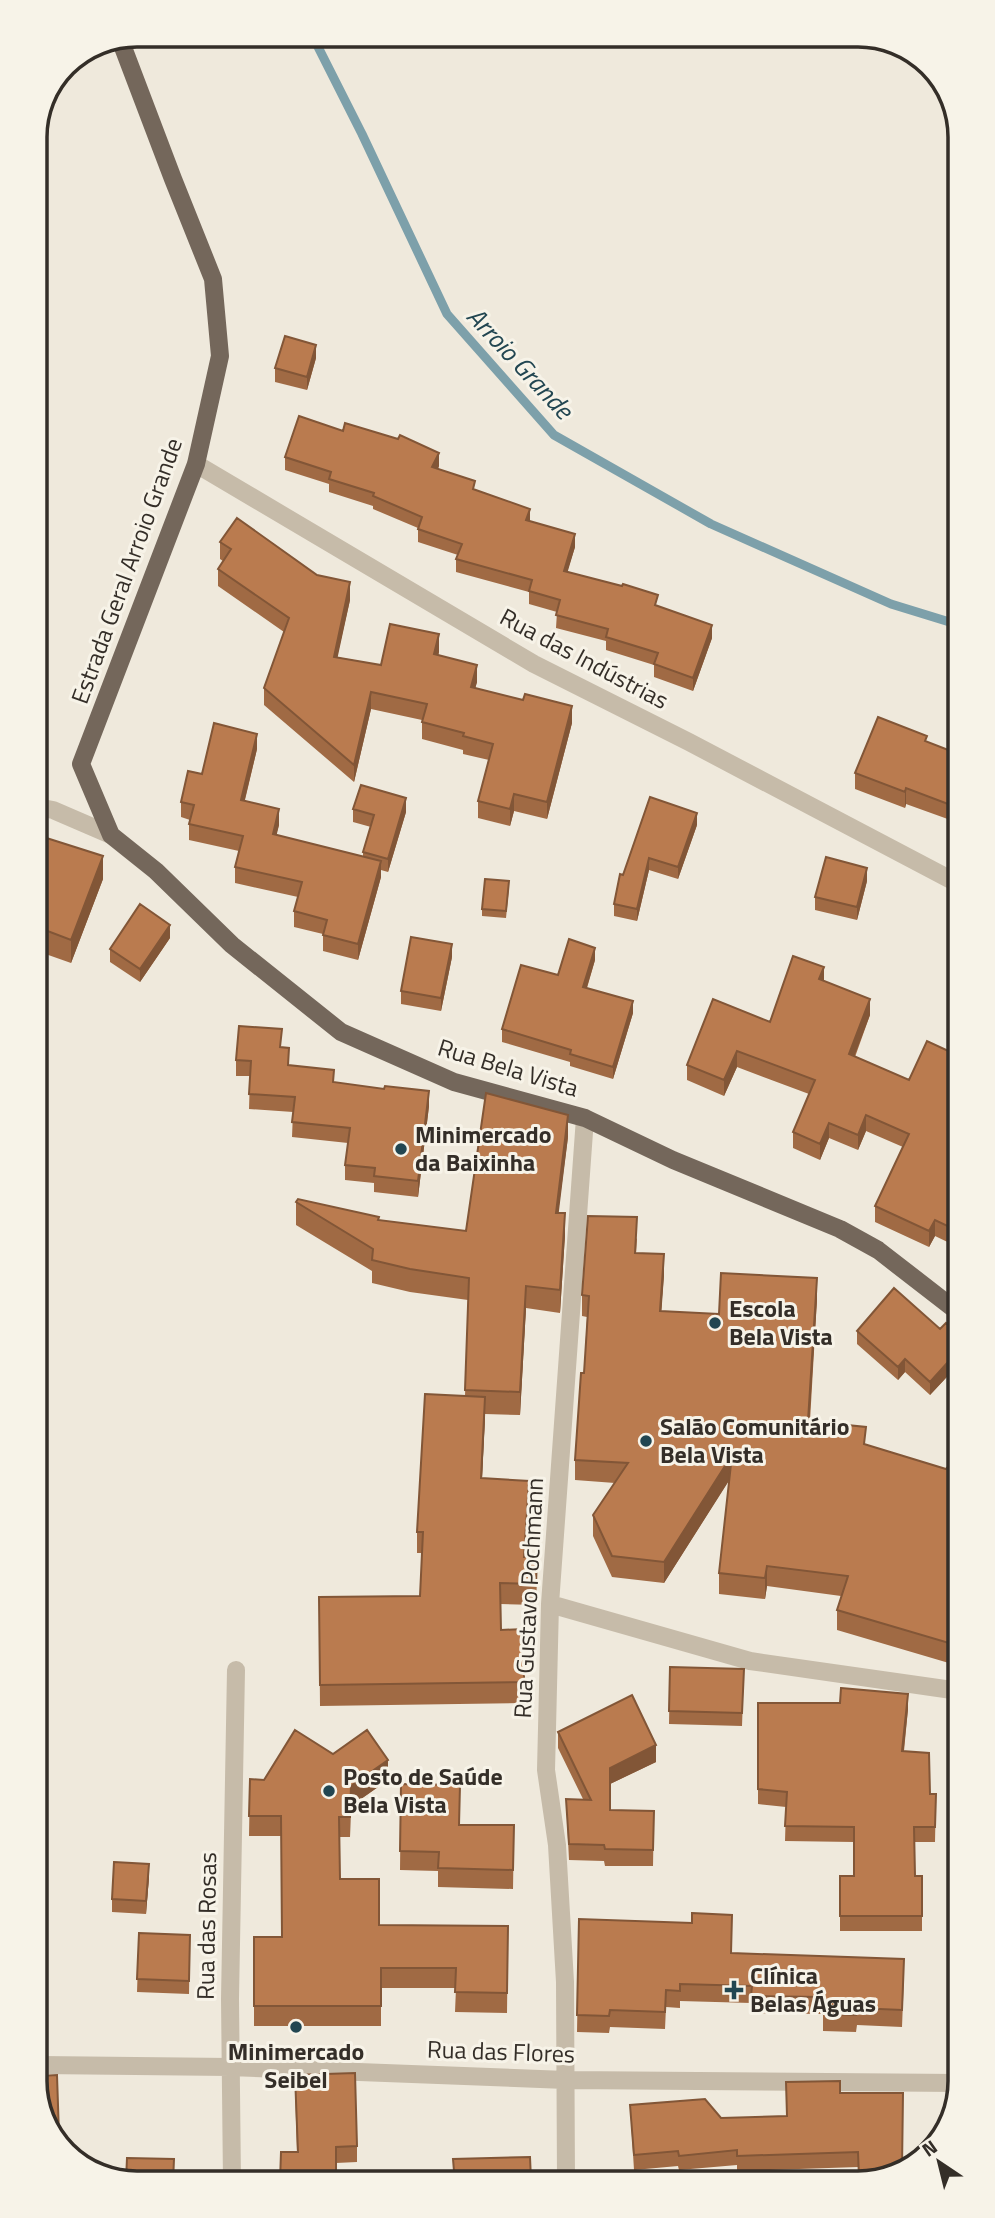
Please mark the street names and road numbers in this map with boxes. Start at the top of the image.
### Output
street label: Estrada Geral Arroio Grande [61,433,191,709]
street label: Rua das Indústrias [494,598,675,718]
street label: Rua Bela Vista [434,1029,583,1106]
street label: Rua Gustavo Pochmann [504,1477,552,1719]
street label: Rua das Rosas [187,1852,225,2000]
street label: Rua das Flores [426,2030,576,2072]

